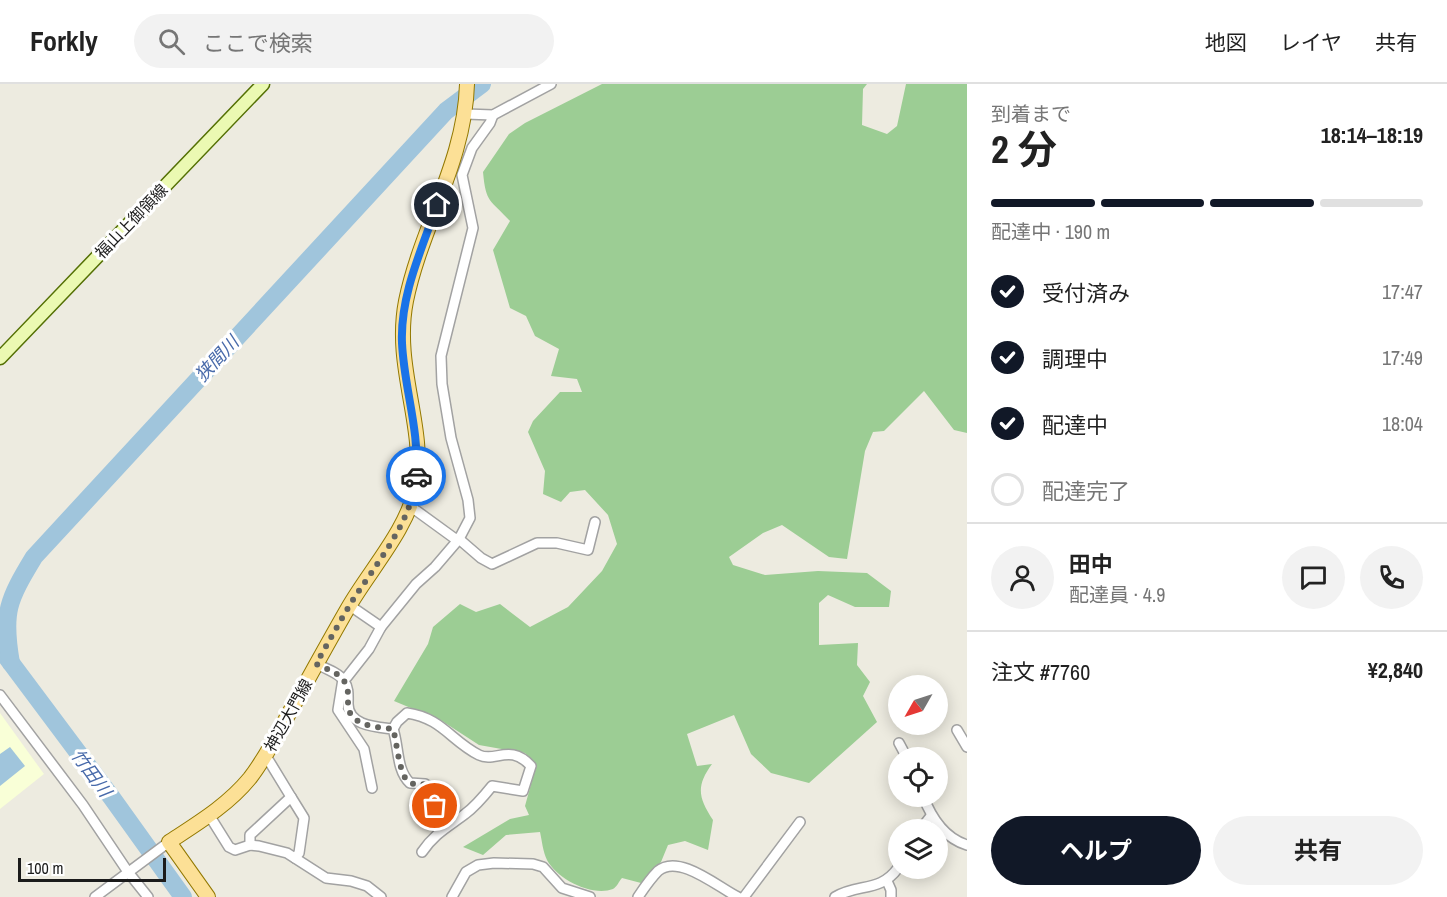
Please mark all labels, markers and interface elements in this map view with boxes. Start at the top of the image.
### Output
search box [134,14,554,68]
text: Forkly [30,22,98,60]
icon: search [155,25,188,58]
text: ここで検索 [203,28,313,58]
text: 地図 [1205,28,1247,57]
text: レイヤ [1280,28,1342,57]
text: 共有 [1375,28,1417,57]
text: 到着まで [991,100,1071,127]
text: 18:14–18:19 [1321,120,1423,150]
text: 2 分 [991,123,1057,175]
street label: 福山上御領線 [90,179,172,263]
pin [411,179,462,230]
icon: home [420,188,453,221]
text: 配達中 · 190 m [991,218,1110,245]
icon: check [991,275,1024,308]
text: 受付済み [1042,278,1130,308]
text: 17:47 [1382,278,1423,305]
water label: 狭間川 [189,329,246,387]
icon: check [991,341,1024,374]
text: 調理中 [1042,344,1108,374]
text: 17:49 [1382,344,1423,371]
icon: check [991,407,1024,440]
text: 配達中 [1042,410,1108,440]
text: 18:04 [1382,410,1423,437]
courier [386,446,446,506]
icon: car [400,460,433,493]
text: 配達完了 [1042,476,1130,506]
button: person [991,546,1054,609]
button: chat [1282,546,1345,609]
button: phone [1360,546,1423,609]
text: 田中 [1069,549,1113,579]
text: 配達員 · 4.9 [1069,581,1165,608]
text: ¥2,840 [1368,655,1423,685]
text: 注文 #7760 [991,657,1090,687]
street label: 神辺大門線 [259,675,317,755]
north arrow [888,675,948,735]
map controls [888,675,948,879]
water label: 竹田川 [65,744,119,804]
button: locate [888,747,948,807]
pin [409,780,460,831]
icon: bag [418,789,451,822]
button: ヘルプ [991,816,1201,885]
button: 共有 [1213,816,1423,885]
button: layers [888,819,948,879]
scale bar [18,855,166,882]
text: 100 m [27,857,63,879]

